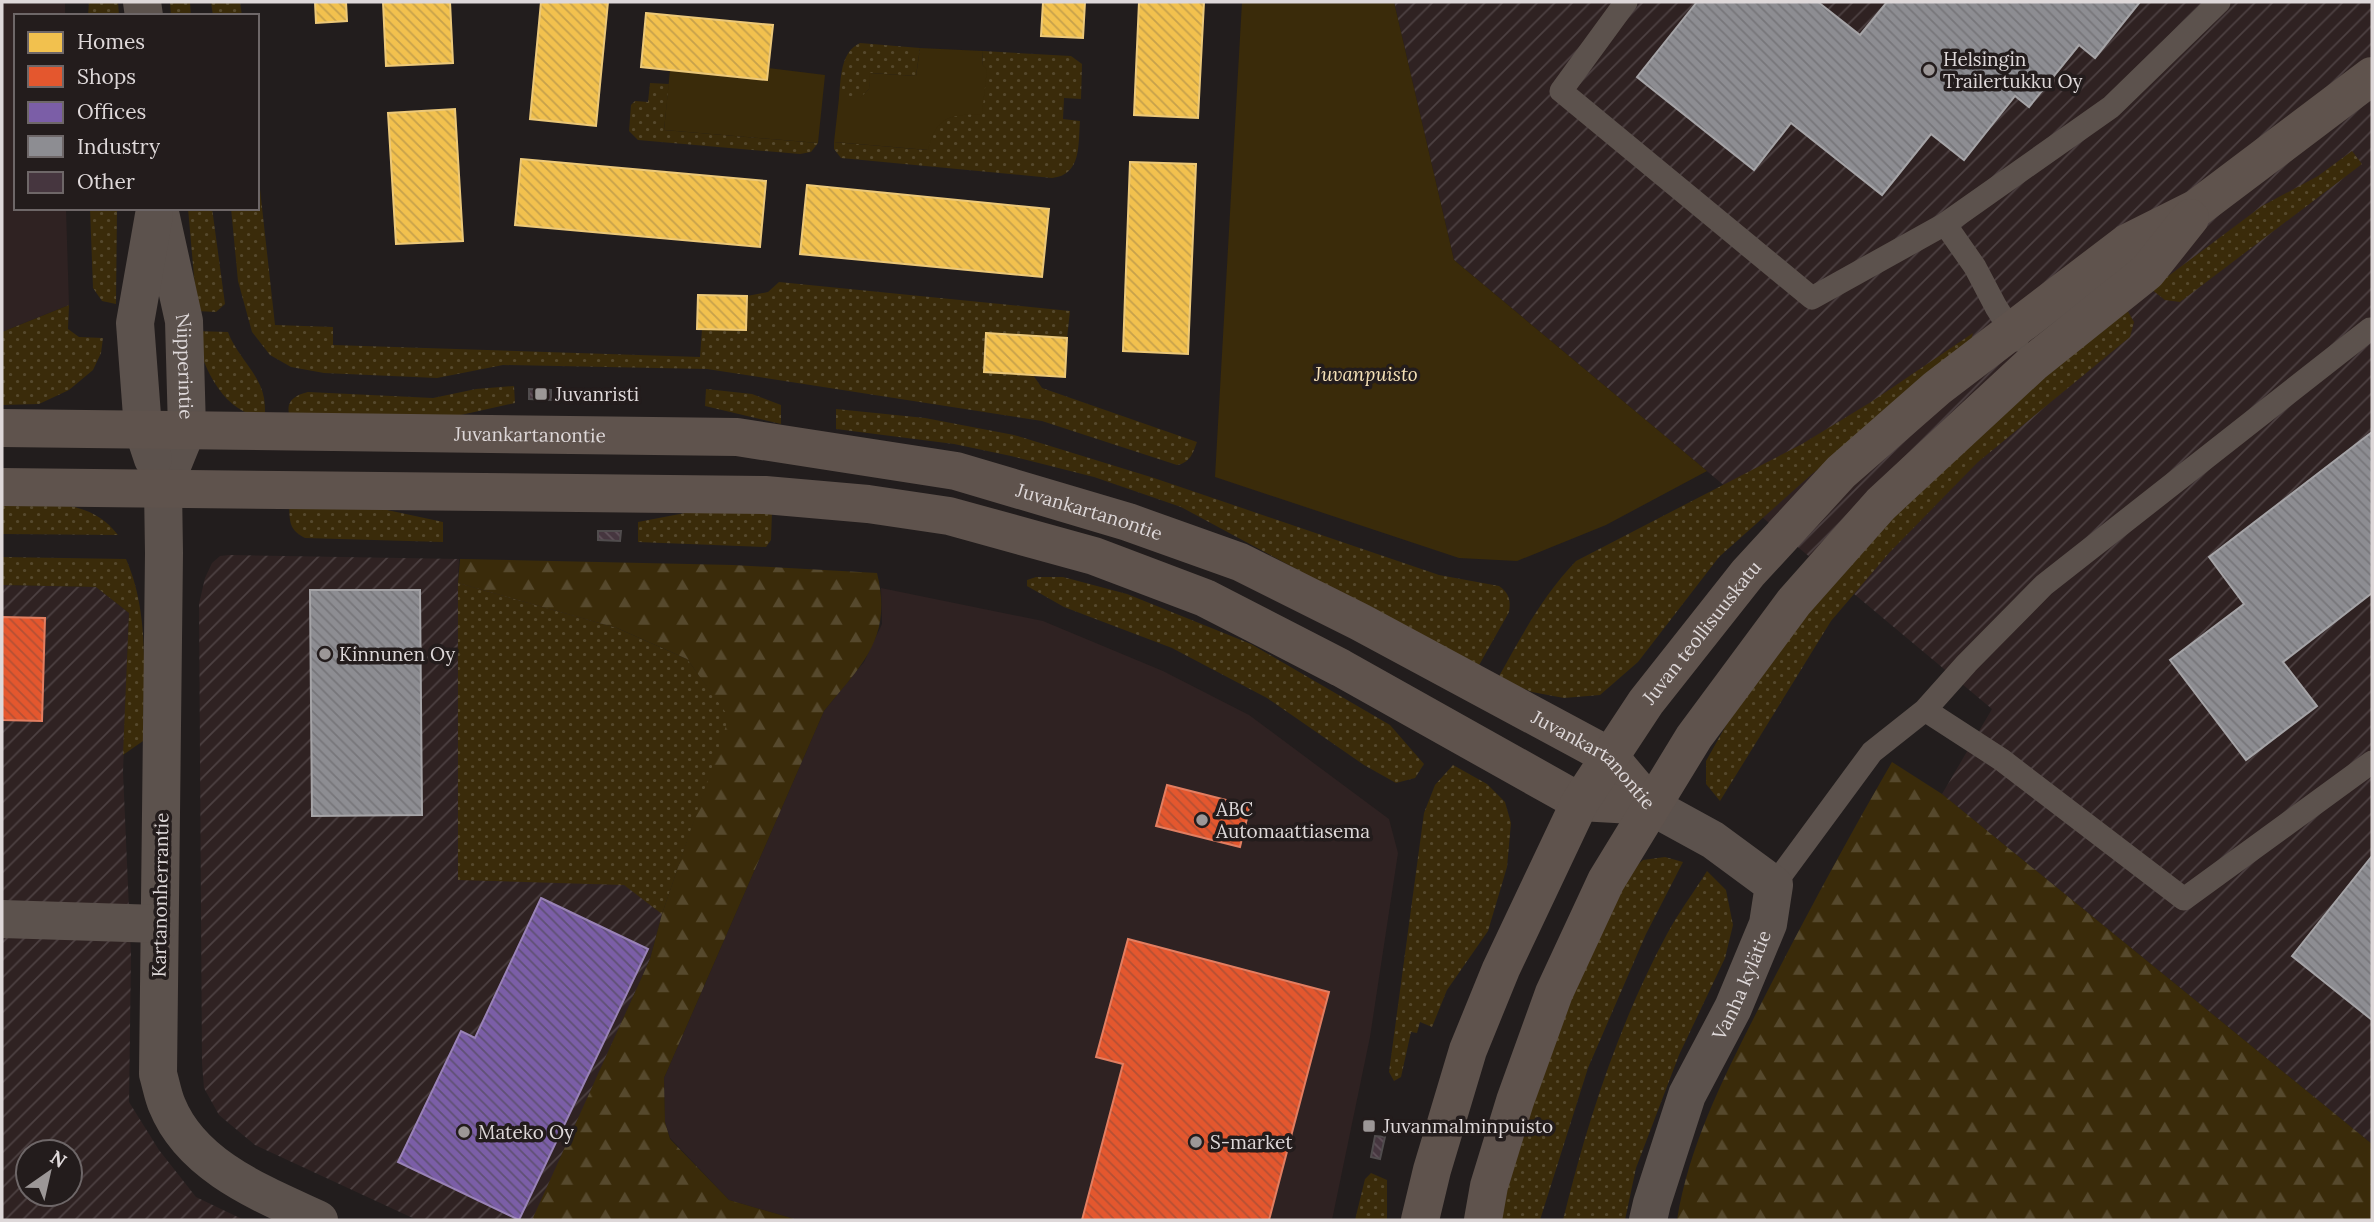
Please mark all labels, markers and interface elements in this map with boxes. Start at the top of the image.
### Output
legend [14,14,259,210]
text: Homes [77,28,145,55]
place label: Helsingin Trailertukku Oy [1943,47,2083,93]
marker: Helsingin Trailertukku Oy [1921,62,1937,78]
text: Shops [77,63,136,90]
text: Offices [77,98,146,125]
text: Industry [77,133,160,160]
text: Other [77,168,135,195]
street label: Niipperintie [171,311,199,420]
park label: Juvanpuisto [1313,362,1418,386]
place label: Juvanristi [554,382,639,406]
marker: Juvanristi [533,386,549,402]
street label: Juvankartanontie [453,422,606,447]
street label: Juvankartanontie [1012,477,1166,545]
street label: Juvan teollisuuskatu [1636,555,1766,710]
place label: Kinnunen Oy [339,642,455,666]
marker: Kinnunen Oy [317,646,333,662]
street label: Juvankartanontie [1527,704,1661,814]
place label: ABC Automaattiasema [1215,797,1370,843]
street label: Kartanonherrantie [147,812,173,978]
marker: ABC Automaattiasema [1194,812,1210,828]
street label: Vanha kylätie [1706,926,1776,1045]
place label: Juvanmalminpuisto [1382,1114,1553,1138]
marker: Juvanmalminpuisto [1361,1118,1377,1134]
place label: Mateko Oy [478,1120,574,1144]
marker: Mateko Oy [456,1124,472,1140]
place label: S-market [1210,1130,1293,1154]
marker: S-market [1188,1134,1204,1150]
north arrow [14,1138,84,1208]
text: N [46,1145,72,1173]

